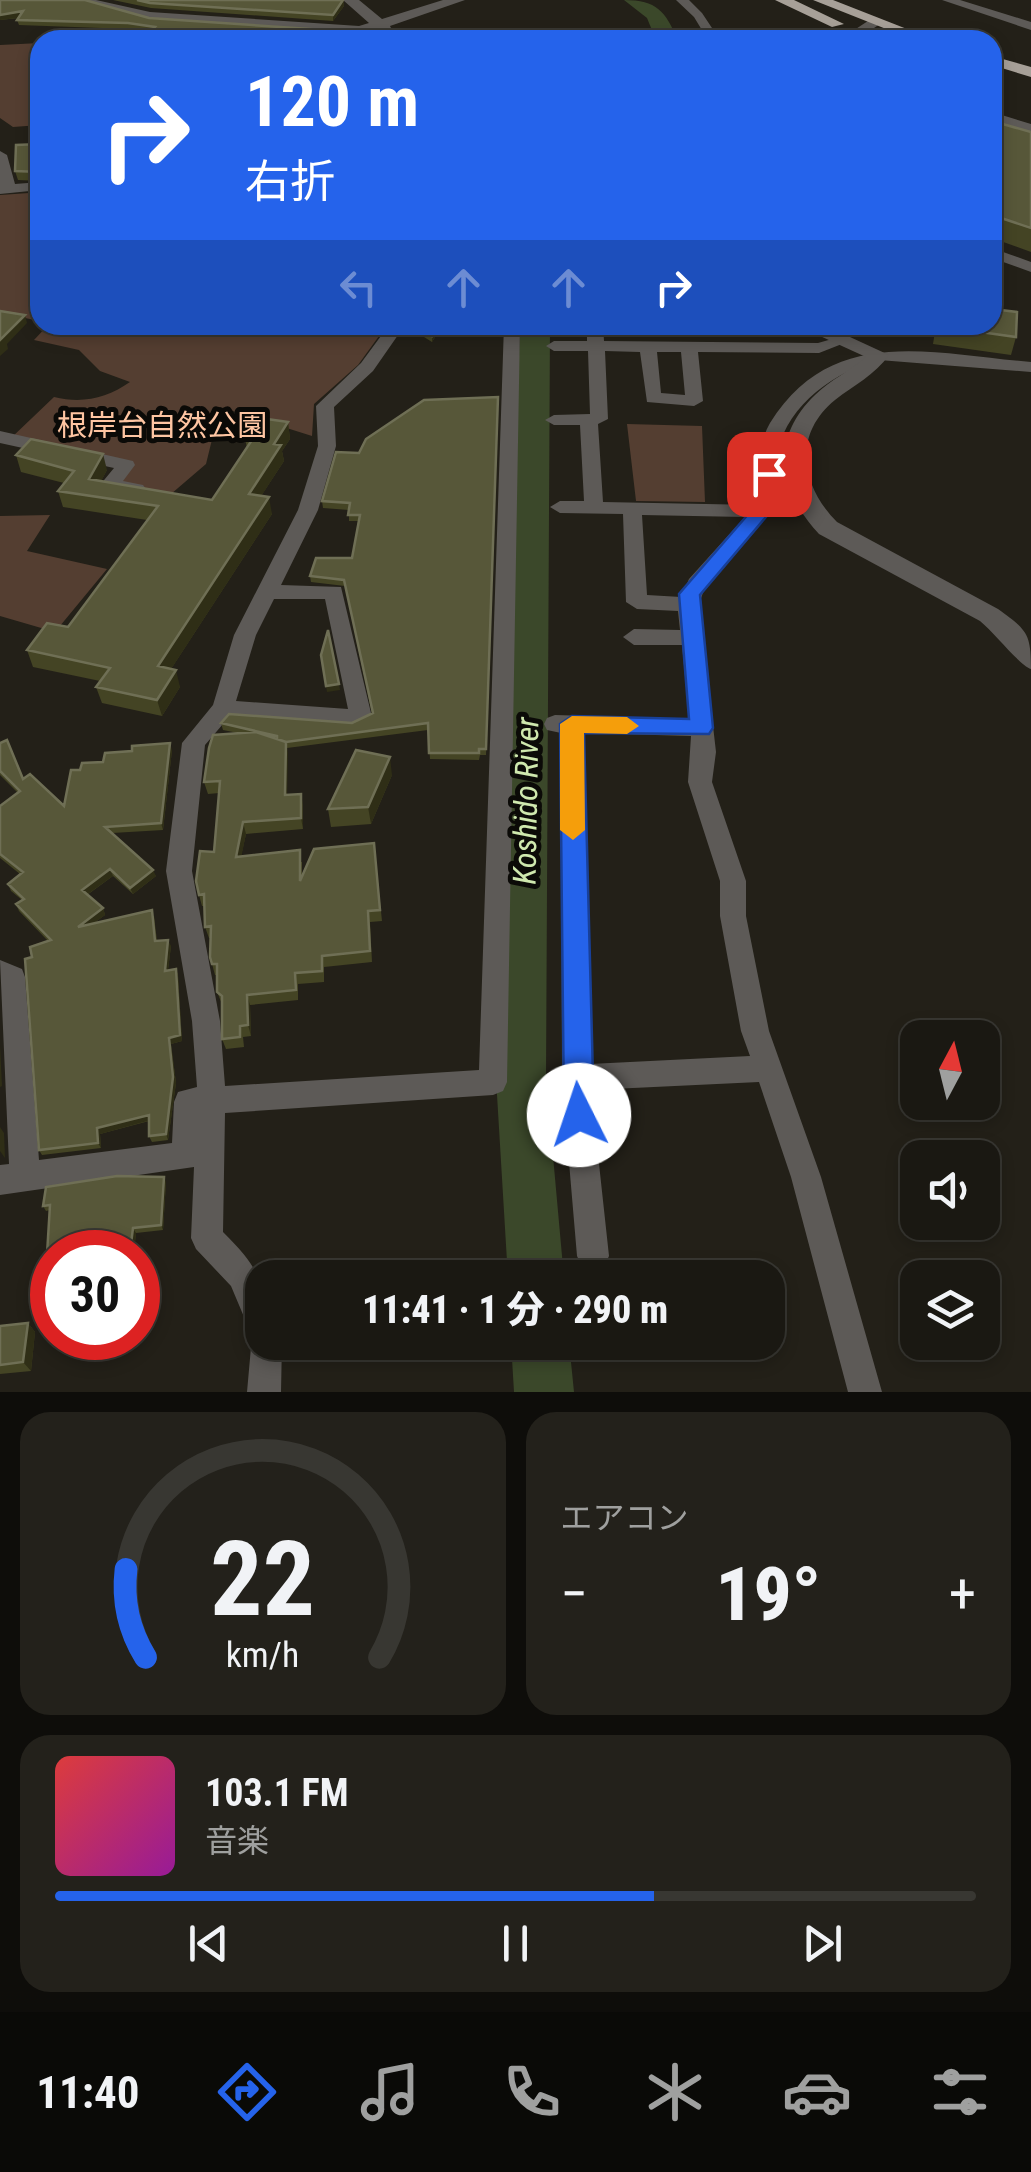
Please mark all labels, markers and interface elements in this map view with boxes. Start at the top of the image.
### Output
text: 120 m [245,61,419,143]
icon: right [80,70,210,200]
text: 右折 [245,155,335,208]
icon: left [331,260,386,315]
icon: ahead [436,260,491,315]
icon: ahead [541,260,596,315]
icon: right [646,260,701,315]
park label: 根岸台自然公園 [57,408,267,443]
pin [727,432,812,517]
icon: arrive [742,447,797,502]
water label: Koshido River [506,715,546,885]
north arrow [900,1020,1000,1120]
map controls [900,1020,1000,1360]
position arrow [527,1063,631,1167]
button: sound [900,1140,1000,1240]
speed limit sign: 30 [30,1230,160,1360]
button: layers [900,1260,1000,1360]
text: 11:41 · 1 分 · 290 m [362,1288,668,1332]
text: エアコン [561,1499,689,1537]
text: 22 [210,1519,315,1640]
text: 19° [715,1550,821,1638]
text: − [561,1562,588,1626]
text: + [949,1562,976,1626]
text: km/h [226,1634,300,1676]
text: 103.1 FM [205,1771,349,1815]
text: 音楽 [205,1822,269,1860]
icon: previous [181,1916,236,1971]
icon: pause [488,1916,543,1971]
icon: next [795,1916,850,1971]
icon: directions [212,2057,282,2127]
icon: music [355,2057,425,2127]
icon: phone [497,2057,567,2127]
icon: climate [640,2057,710,2127]
icon: car [782,2057,852,2127]
icon: filters [925,2057,995,2127]
text: 11:40 [36,2066,140,2119]

